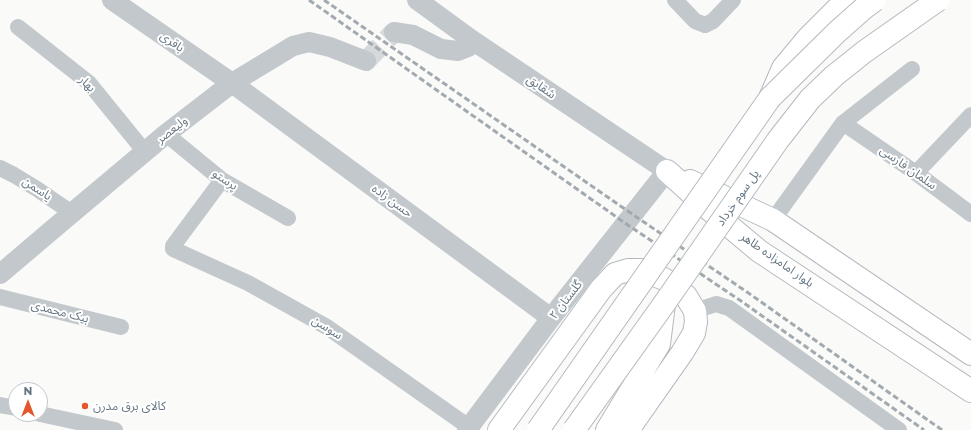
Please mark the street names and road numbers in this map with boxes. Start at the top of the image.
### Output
street label: باقری [157,29,187,55]
street label: شقایق [524,72,558,102]
street label: بهار [76,73,98,95]
street label: ولیعصر [154,113,190,147]
street label: سلمان فارسی [877,143,939,193]
street label: پرستو [210,166,240,194]
street label: پل سوم خرداد [713,167,763,229]
street label: یاسمن [20,174,54,204]
street label: حسن زاده [369,181,415,221]
street label: بلوار امامزاده طاهر [738,229,816,291]
street label: گلستان ۲ [546,278,586,322]
street label: بیک محمدی [30,298,90,326]
street label: سوسن [309,313,345,343]

